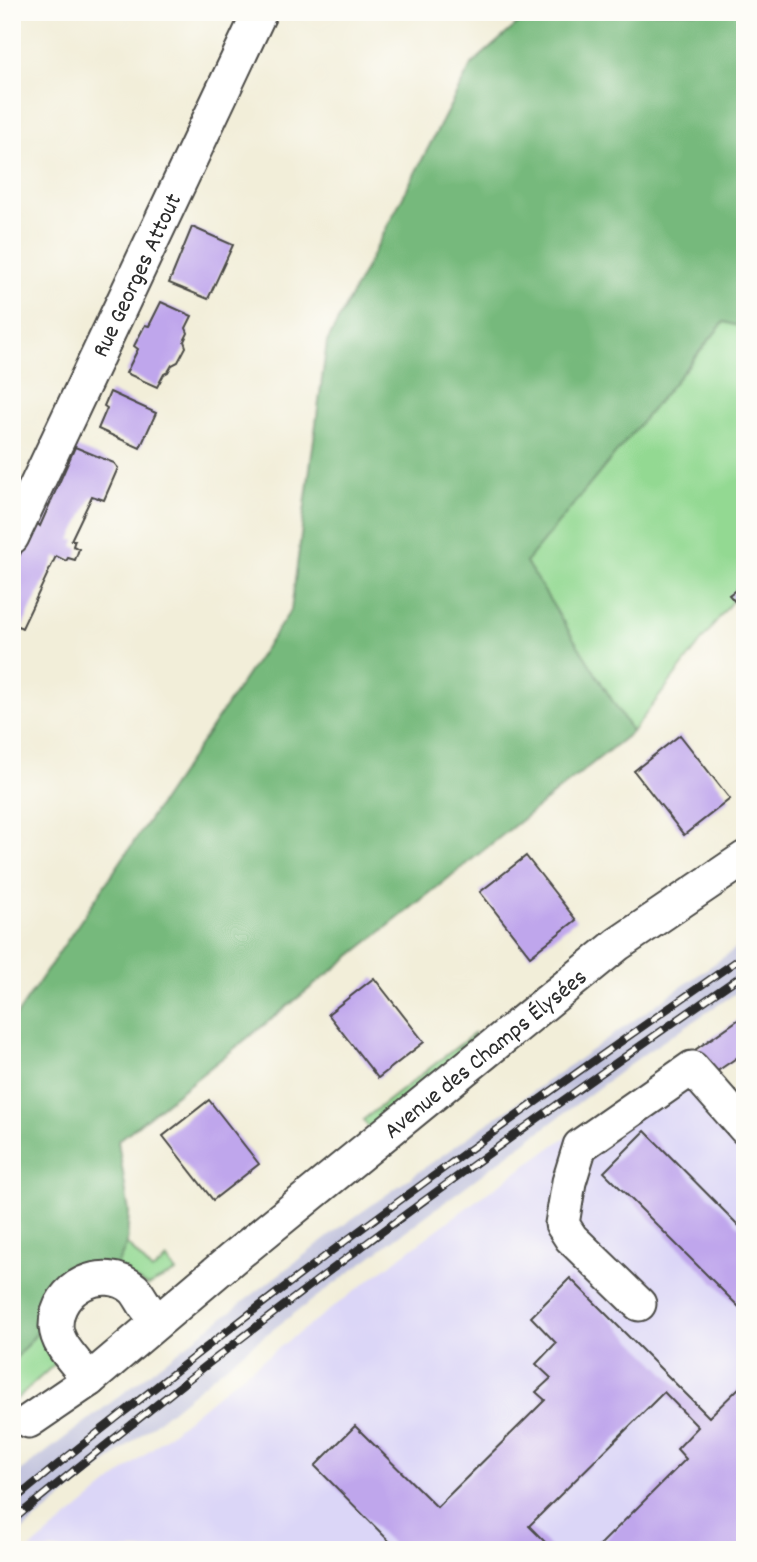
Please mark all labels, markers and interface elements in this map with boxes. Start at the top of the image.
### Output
street label: Rue Georges Attout [85,188,192,364]
street label: Avenue des Champs Élysées [377,962,595,1148]

